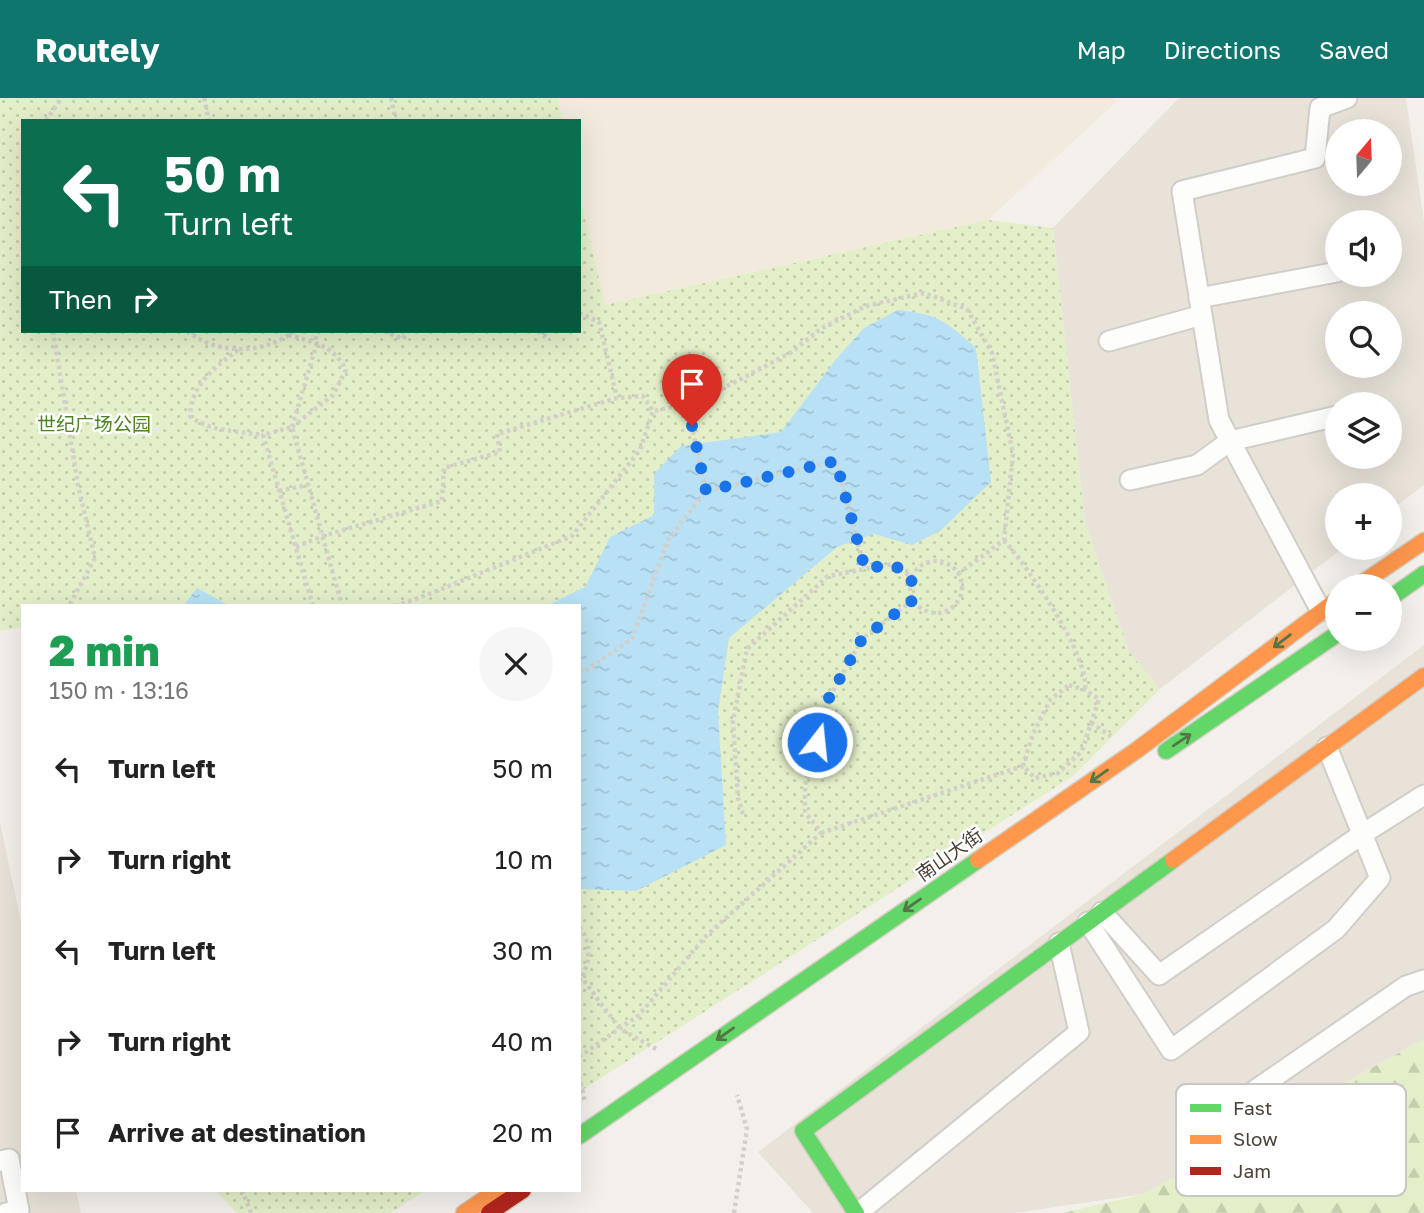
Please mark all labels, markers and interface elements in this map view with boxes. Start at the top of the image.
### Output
text: Routely [35,30,160,69]
text: Map [1077,35,1126,64]
text: Directions [1164,35,1281,64]
text: Saved [1319,35,1389,64]
north arrow [1325,119,1402,196]
map controls [1325,119,1402,651]
text: 50 m [164,144,281,203]
icon: left [49,147,140,238]
text: Turn left [164,204,293,242]
button: sound [1325,210,1402,287]
icon: right [126,280,164,318]
text: Then [49,284,112,315]
button: search [1325,301,1402,378]
pin [662,354,722,426]
icon: arrive [673,365,711,403]
button: layers [1325,392,1402,469]
park label: 世纪广场公园 [37,412,151,435]
button: + [1325,483,1402,560]
button: − [1325,574,1402,651]
text: 2 min [49,625,160,675]
button: close [479,627,553,701]
one-way arrow [1273,633,1292,648]
text: 150 m · 13:16 [49,676,189,704]
position arrow [780,705,854,779]
one-way arrow [1172,732,1191,747]
icon: left [49,750,87,788]
text: Turn left [108,753,216,784]
text: 50 m [492,753,553,784]
one-way arrow [1090,769,1109,783]
street label: 南山大街 [911,823,987,885]
icon: right [49,841,87,879]
text: Turn right [108,844,231,875]
text: 10 m [495,844,553,875]
one-way arrow [903,898,922,912]
icon: left [49,932,87,970]
text: Turn left [108,935,216,966]
text: 30 m [492,935,553,966]
icon: right [49,1023,87,1061]
text: Turn right [108,1026,231,1057]
text: 40 m [492,1026,553,1057]
one-way arrow [715,1027,735,1041]
legend [1176,1084,1406,1196]
text: Fast [1233,1096,1272,1119]
icon: arrive [49,1114,87,1152]
text: Arrive at destination [108,1117,366,1148]
text: 20 m [492,1117,553,1148]
text: Slow [1233,1127,1278,1150]
text: Jam [1233,1159,1271,1182]

